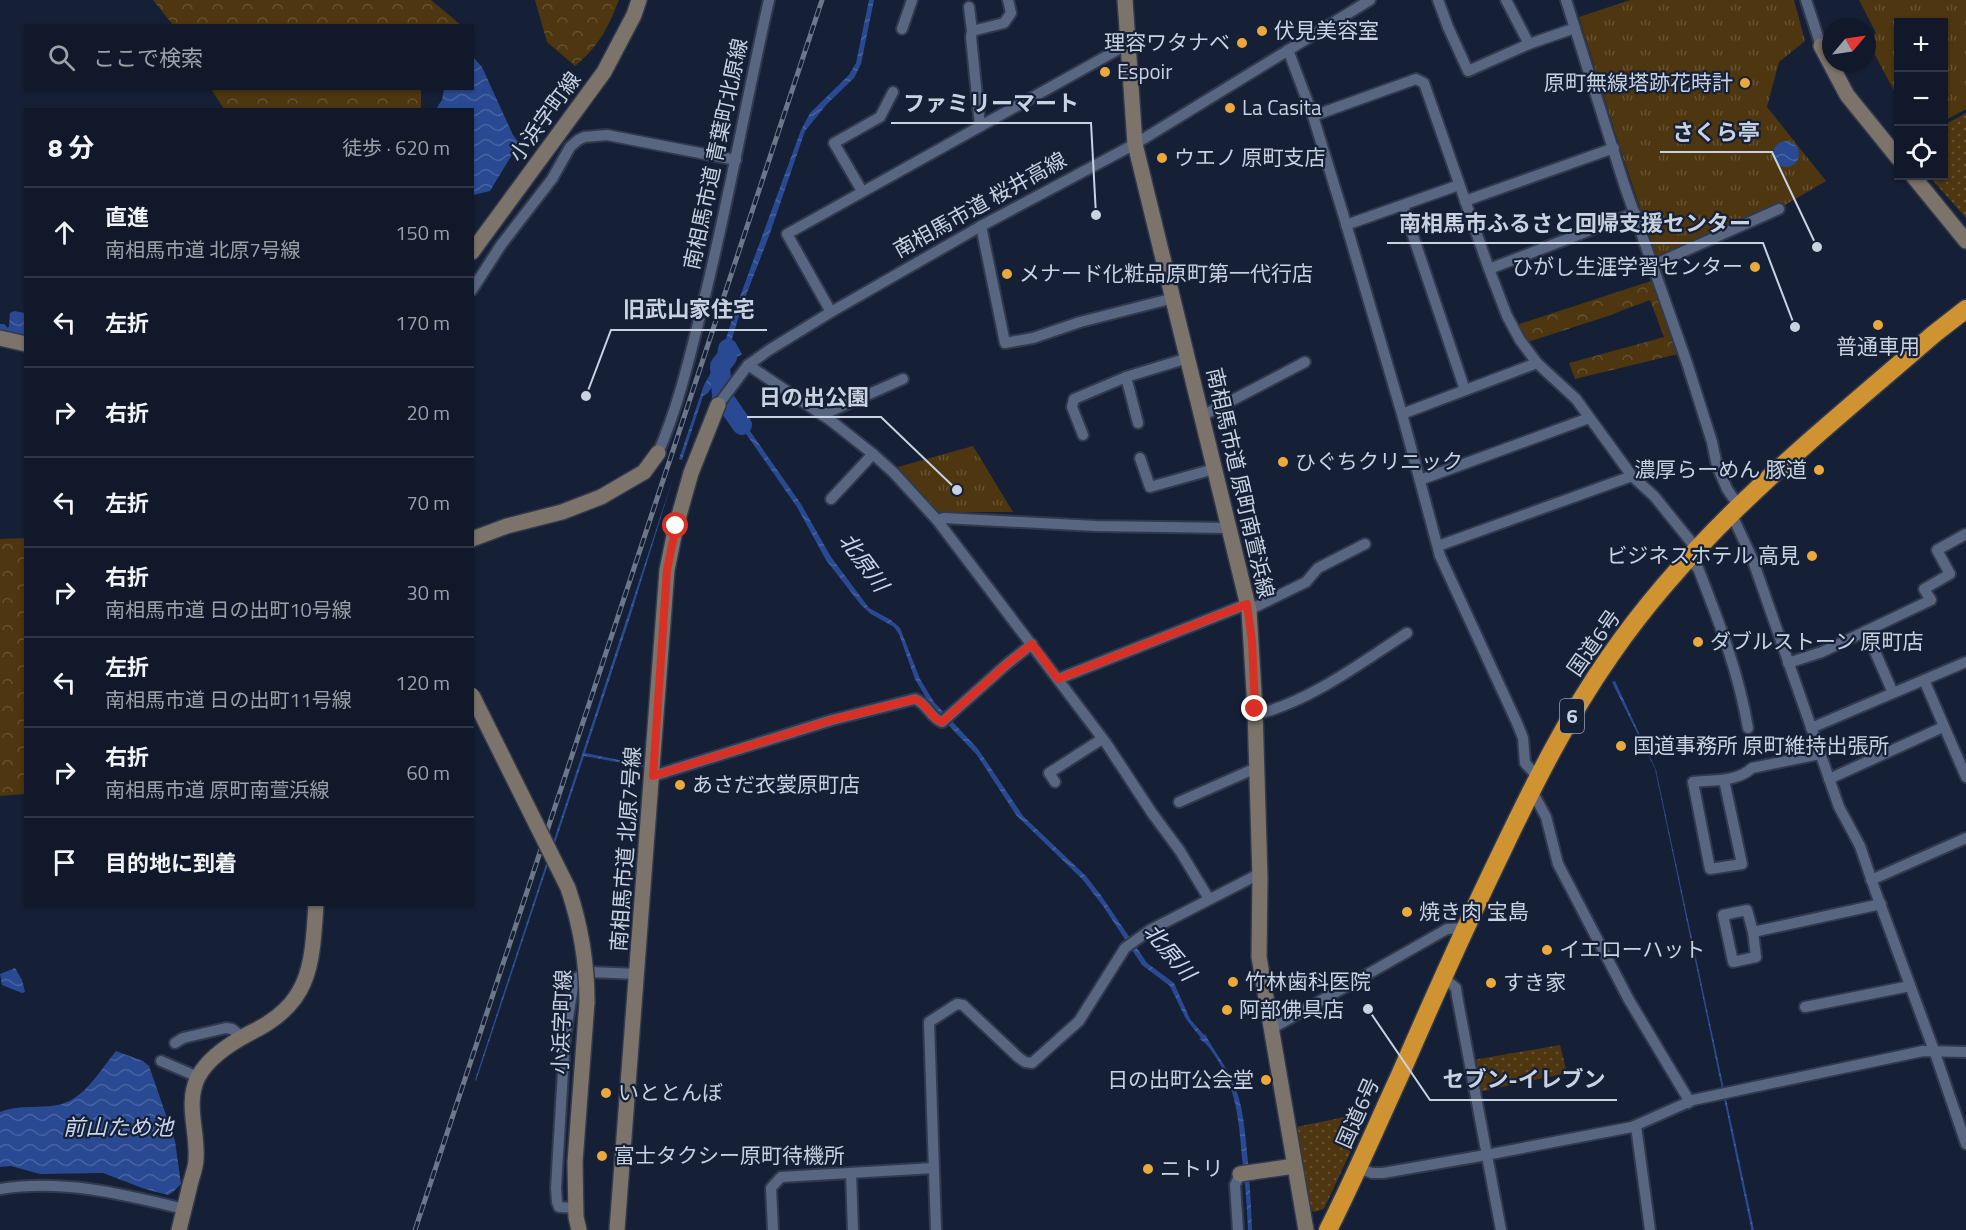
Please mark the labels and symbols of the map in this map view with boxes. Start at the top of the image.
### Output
place label: 伏見美容室 [1274,14,1379,46]
north arrow [1822,18,1876,72]
marker: 伏見美容室 [1255,24,1269,38]
place label: 理容ワタナベ [1104,26,1230,58]
street label: 南相馬市道 青葉町北原線 [675,35,755,272]
marker: 理容ワタナベ [1235,36,1249,50]
place label: Espoir [1117,55,1172,87]
street label: 小浜字町線 [500,65,588,168]
marker: Espoir [1098,65,1112,79]
place label: 原町無線塔跡花時計 [1544,66,1733,98]
marker: 原町無線塔跡花時計 [1738,76,1752,90]
callout: ファミリーマート [891,83,1091,123]
text: ファミリーマート [903,86,1079,120]
place label: La Casita [1242,91,1322,123]
marker: La Casita [1223,101,1237,115]
callout: さくら亭 [1660,112,1772,152]
text: さくら亭 [1672,115,1760,149]
place label: ウエノ 原町支店 [1174,141,1326,173]
street label: 南相馬市道 桜井高線 [887,143,1072,265]
marker: ウエノ 原町支店 [1155,151,1169,165]
callout: 南相馬市ふるさと回帰支援センター [1387,203,1763,243]
text: 南相馬市ふるさと回帰支援センター [1399,206,1751,240]
place label: ひがし生涯学習センター [1512,250,1743,282]
place label: メナード化粧品原町第一代行店 [1019,257,1313,289]
marker: ひがし生涯学習センター [1748,260,1762,274]
marker: メナード化粧品原町第一代行店 [1000,267,1014,281]
callout: 旧武山家住宅 [611,290,767,330]
text: 旧武山家住宅 [623,292,755,326]
marker: 普通車用 [1871,318,1885,332]
place label: 普通車用 [1836,330,1920,362]
street label: 南相馬市道 原町南萱浜線 [1199,364,1283,601]
callout: 日の出公園 [747,377,881,417]
text: 日の出公園 [759,380,869,414]
place label: ひぐちクリニック [1295,445,1463,477]
place label: 濃厚らーめん 豚道 [1634,453,1807,485]
marker: ひぐちクリニック [1276,455,1290,469]
marker: 濃厚らーめん 豚道 [1812,463,1826,477]
route start [662,512,688,538]
water label: 北原川 [831,525,898,600]
place label: ビジネスホテル 高見 [1606,539,1800,571]
marker: ビジネスホテル 高見 [1805,549,1819,563]
street label: 国道6号 [1559,603,1628,682]
place label: ダブルストーン 原町店 [1710,625,1924,657]
marker: ダブルストーン 原町店 [1691,635,1705,649]
route end [1241,695,1267,721]
road number: 6 [1560,699,1584,733]
place label: 国道事務所 原町維持出張所 [1633,729,1890,761]
marker: 国道事務所 原町維持出張所 [1614,739,1628,753]
street label: 南相馬市道 北原7号線 [602,745,648,952]
place label: あさだ衣裳原町店 [692,768,860,800]
marker: あさだ衣裳原町店 [673,778,687,792]
place label: 焼き肉 宝島 [1419,895,1529,927]
marker: 焼き肉 宝島 [1400,905,1414,919]
water label: 北原川 [1136,916,1206,990]
place label: イエローハット [1559,933,1705,965]
marker: イエローハット [1540,943,1554,957]
place label: 竹林歯科医院 [1245,965,1371,997]
place label: すき家 [1503,966,1566,998]
street label: 小浜字町線 [543,969,579,1075]
marker: 竹林歯科医院 [1226,975,1240,989]
marker: すき家 [1484,976,1498,990]
place label: 阿部佛具店 [1239,993,1344,1025]
marker: 阿部佛具店 [1220,1003,1234,1017]
callout: セブン-イレブン [1430,1060,1617,1100]
text: セブン-イレブン [1443,1062,1605,1096]
place label: 日の出町公会堂 [1107,1063,1254,1095]
street label: 国道6号 [1327,1072,1387,1153]
marker: 日の出町公会堂 [1259,1073,1273,1087]
place label: いととんぼ [618,1076,723,1108]
marker: いととんぼ [599,1086,613,1100]
water label: 前山ため池 [63,1110,175,1144]
place label: 富士タクシー原町待機所 [614,1139,845,1171]
marker: 富士タクシー原町待機所 [595,1149,609,1163]
place label: ニトリ [1160,1152,1223,1184]
marker: ニトリ [1141,1162,1155,1176]

